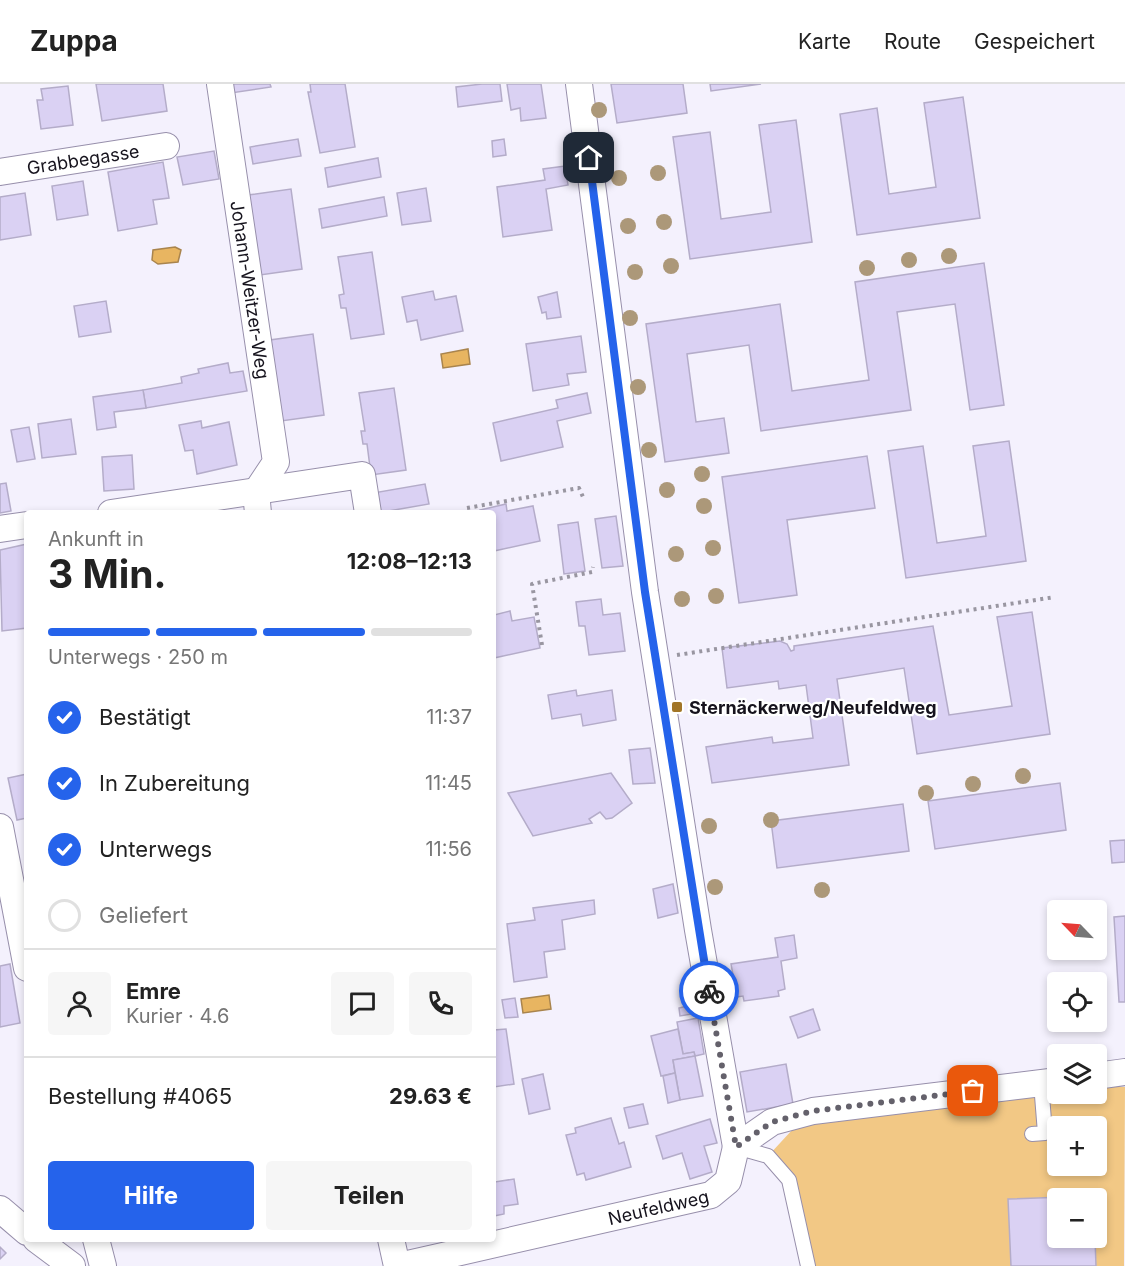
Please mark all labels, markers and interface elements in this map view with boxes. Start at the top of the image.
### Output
text: Zuppa [30,24,118,58]
text: Karte [798,29,851,54]
text: Route [884,29,941,54]
text: Gespeichert [974,29,1095,54]
pin [563,132,614,183]
street label: Grabbegasse [25,140,141,178]
icon: home [572,141,605,174]
street label: Johann-Weitzer-Weg [227,199,274,380]
text: Ankunft in [48,527,144,551]
text: 12:08–12:13 [347,548,472,574]
text: 3 Min. [48,550,167,597]
text: Unterwegs · 250 m [48,645,228,669]
place label: Sternäckerweg/Neufeldweg [689,697,937,718]
marker: Sternäckerweg/Neufeldweg [670,700,684,714]
icon: check [48,701,81,734]
text: Bestätigt [99,704,191,730]
text: 11:37 [426,705,472,729]
icon: check [48,767,81,800]
text: In Zubereitung [99,770,250,796]
text: 11:45 [425,771,472,795]
icon: check [48,833,81,866]
text: Unterwegs [99,836,212,862]
text: 11:56 [425,837,472,861]
north arrow [1047,900,1107,960]
map controls [1047,900,1107,1248]
text: Geliefert [99,902,188,928]
courier [679,961,739,1021]
button: person [48,972,111,1035]
button: chat [331,972,394,1035]
button: phone [409,972,472,1035]
button: locate [1047,972,1107,1032]
icon: bike [693,975,726,1008]
text: Emre [126,978,181,1004]
text: Kurier · 4.6 [126,1004,229,1028]
button: layers [1047,1044,1107,1104]
pin [947,1065,998,1116]
icon: bag [956,1074,989,1107]
text: Bestellung #4065 [48,1083,232,1109]
text: 29.63 € [389,1083,472,1109]
button: + [1047,1116,1107,1176]
button: Hilfe [48,1161,254,1230]
button: Teilen [266,1161,472,1230]
street label: Neufeldweg [606,1185,711,1229]
button: − [1047,1188,1107,1248]

